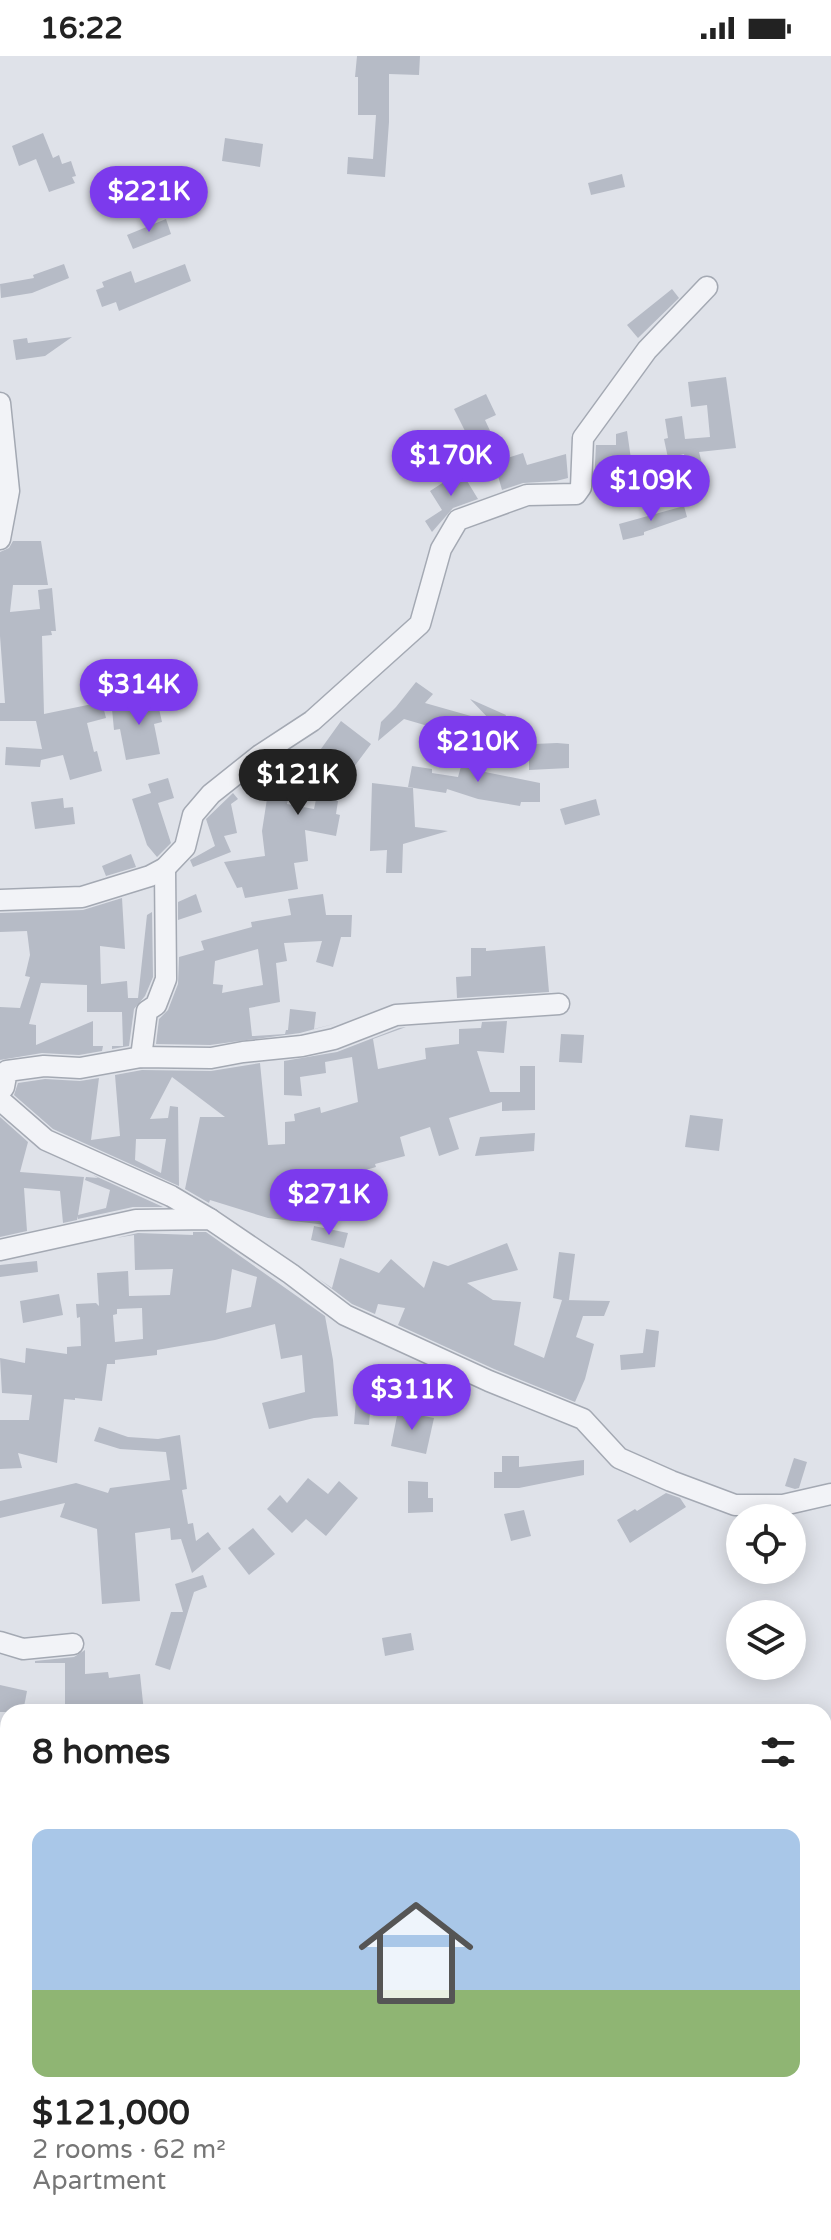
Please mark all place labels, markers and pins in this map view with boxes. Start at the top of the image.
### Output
pin: $221K [93,166,205,234]
pin: $170K [395,430,507,498]
pin: $109K [595,455,707,523]
pin: $314K [83,659,195,727]
pin: $210K [422,716,534,784]
pin: $121K [242,749,354,817]
pin: $271K [273,1169,385,1237]
pin: $311K [356,1364,468,1432]

